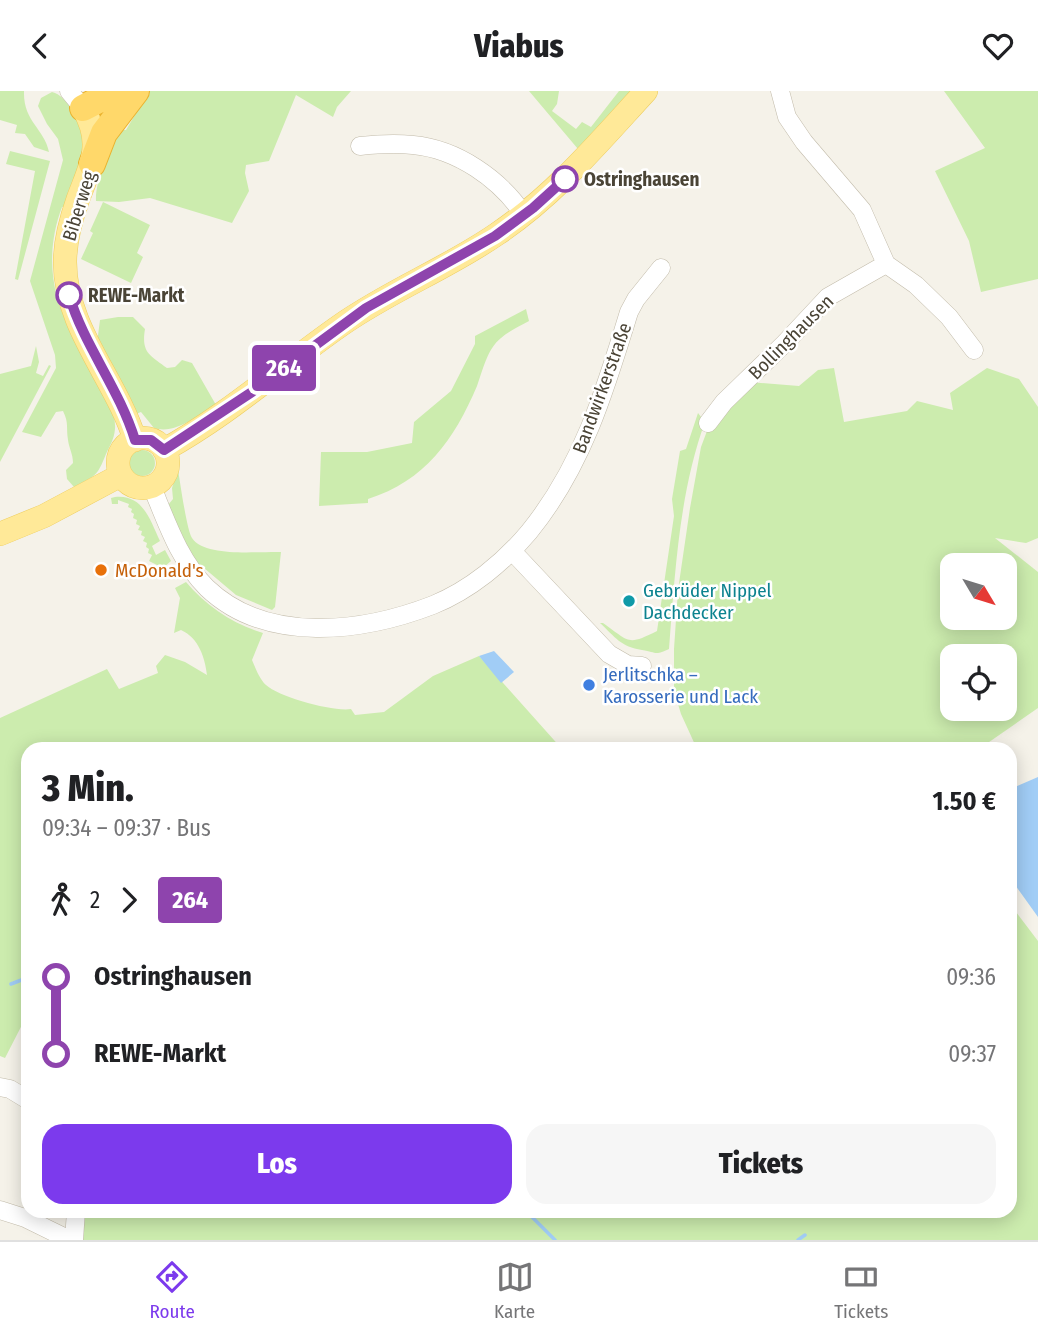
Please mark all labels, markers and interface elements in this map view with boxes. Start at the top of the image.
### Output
icon: back [21,27,59,65]
text: Viabus [474,27,564,65]
icon: heart [979,27,1017,65]
marker: Ostringhausen [552,166,578,192]
street label: Biberweg [57,168,101,244]
place label: Ostringhausen [584,168,699,191]
marker: REWE-Markt [56,282,82,308]
place label: REWE-Markt [88,284,185,307]
street label: Bollinghausen [744,290,838,384]
street label: Bandwirkerstraße [568,319,636,457]
line badge: 264 [244,345,324,391]
text: 264 [266,354,302,382]
north arrow [940,553,1017,630]
map controls [940,553,1017,721]
place label: McDonald's [115,559,204,582]
marker: McDonald's [93,562,109,578]
place label: Gebrüder Nippel Dachdecker [643,579,772,624]
marker: Gebrüder Nippel Dachdecker [621,593,637,609]
button: locate [940,644,1017,721]
place label: Jerlitschka – Karosserie und Lack [603,663,758,708]
marker: Jerlitschka – Karosserie und Lack [581,677,597,693]
text: 3 Min. [42,765,134,811]
text: 1.50 € [932,786,996,817]
text: 09:34 – 09:37 · Bus [42,814,211,842]
icon: walk [42,881,80,919]
icon: forward [110,881,148,919]
text: 2 [90,886,100,914]
text: 264 [172,886,208,914]
text: Ostringhausen [94,961,252,992]
text: 09:36 [946,963,996,991]
text: REWE-Markt [94,1038,226,1069]
text: 09:37 [948,1040,996,1068]
button: Los [42,1124,512,1204]
button: Tickets [526,1124,996,1204]
tab: Route [150,1258,195,1323]
tab: Karte [494,1258,535,1323]
tab: Tickets [834,1258,888,1323]

